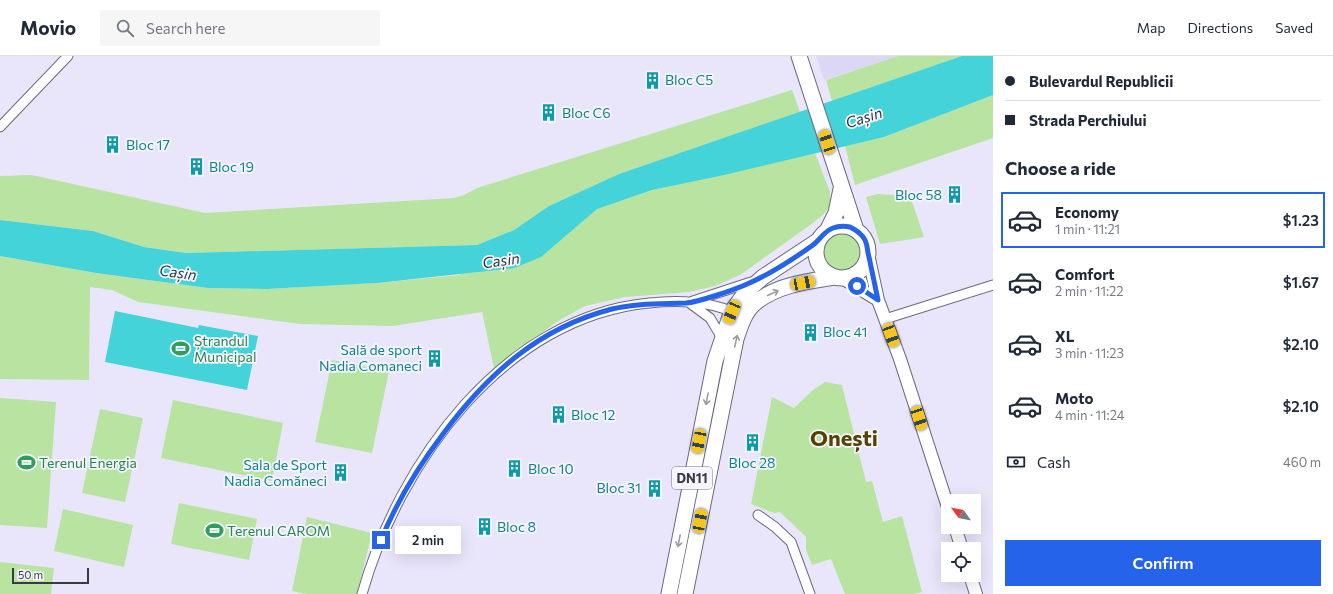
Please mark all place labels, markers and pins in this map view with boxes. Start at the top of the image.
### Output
building icon: Bloc C5 [642,70,662,90]
place label: Bloc C5 [665,71,713,88]
building icon: Bloc C6 [539,103,559,123]
place label: Bloc C6 [562,104,611,121]
building icon: Bloc 17 [103,135,123,155]
place label: Bloc 17 [126,136,170,153]
building icon: Bloc 19 [186,157,206,177]
place label: Bloc 19 [209,158,254,175]
building icon: Bloc 58 [945,185,965,205]
place label: Bloc 58 [895,186,942,203]
building icon: Bloc 41 [800,322,820,342]
place label: Bloc 41 [823,323,868,340]
place label: Ștrandul Municipal [194,332,257,365]
sports icon: Ștrandul Municipal [171,339,191,359]
place label: Sală de sport Nadia Comaneci [319,341,422,374]
building icon: Sală de sport Nadia Comaneci [425,348,445,368]
building icon: Bloc 12 [548,405,568,425]
place label: Bloc 12 [571,406,616,423]
building icon: Bloc 28 [742,433,762,453]
sports icon: Terenul Energia [16,453,36,473]
place label: Terenul Energia [39,454,137,471]
place label: Bloc 28 [729,454,775,471]
place label: Sala de Sport Nadia Comăneci [224,456,327,489]
building icon: Bloc 10 [505,459,525,479]
place label: Bloc 10 [528,460,574,477]
building icon: Sala de Sport Nadia Comăneci [330,463,350,483]
building icon: Bloc 31 [644,478,664,498]
place label: Bloc 31 [596,479,641,496]
building icon: Bloc 8 [474,517,494,537]
place label: Bloc 8 [497,518,536,535]
sports icon: Terenul CAROM [204,521,224,541]
place label: Terenul CAROM [227,522,330,539]

